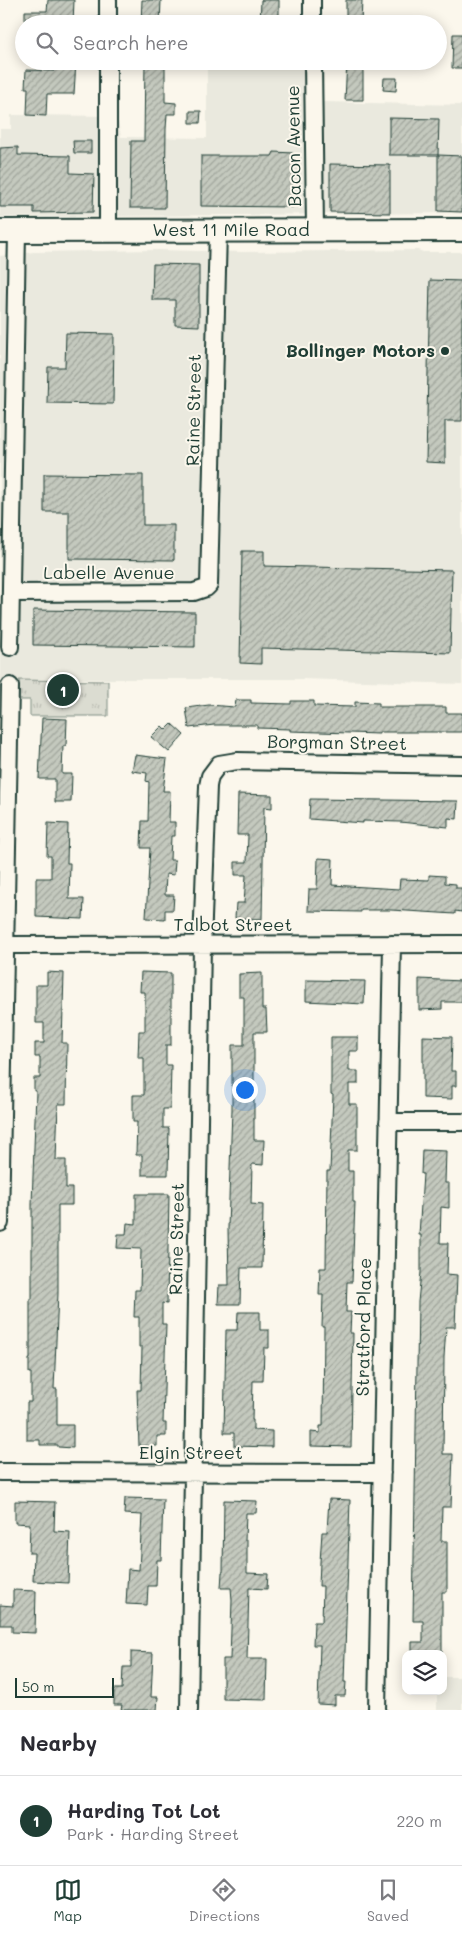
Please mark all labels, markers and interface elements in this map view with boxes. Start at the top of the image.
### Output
search box [15,15,447,70]
icon: search [33,29,61,57]
text: Search here [73,30,189,55]
street label: Bacon Avenue [280,85,306,207]
street label: West 11 Mile Road [152,217,310,241]
place label: Bollinger Motors [286,338,435,362]
marker: Bollinger Motors [439,345,451,357]
street label: Raine Street [180,354,206,466]
street label: Labelle Avenue [43,560,175,584]
pin: 1 [47,671,79,709]
street label: Borgman Street [267,729,407,755]
street label: Talbot Street [174,912,292,936]
your location [232,1077,258,1103]
street label: Raine Street [163,1183,189,1295]
street label: Stratford Place [350,1257,376,1396]
street label: Elgin Street [139,1440,243,1464]
map controls [402,1650,447,1695]
button: layers [402,1650,447,1695]
scale bar [15,1675,114,1698]
text: 50 m [22,1677,54,1696]
text: Nearby [20,1729,97,1756]
text: Harding Tot Lot [67,1798,220,1823]
text: 1 [32,1810,40,1831]
text: 220 m [396,1810,442,1831]
text: Park · Harding Street [67,1823,239,1844]
tab: Map [53,1876,82,1925]
tab: Directions [189,1876,260,1925]
tab: Saved [367,1876,409,1925]

